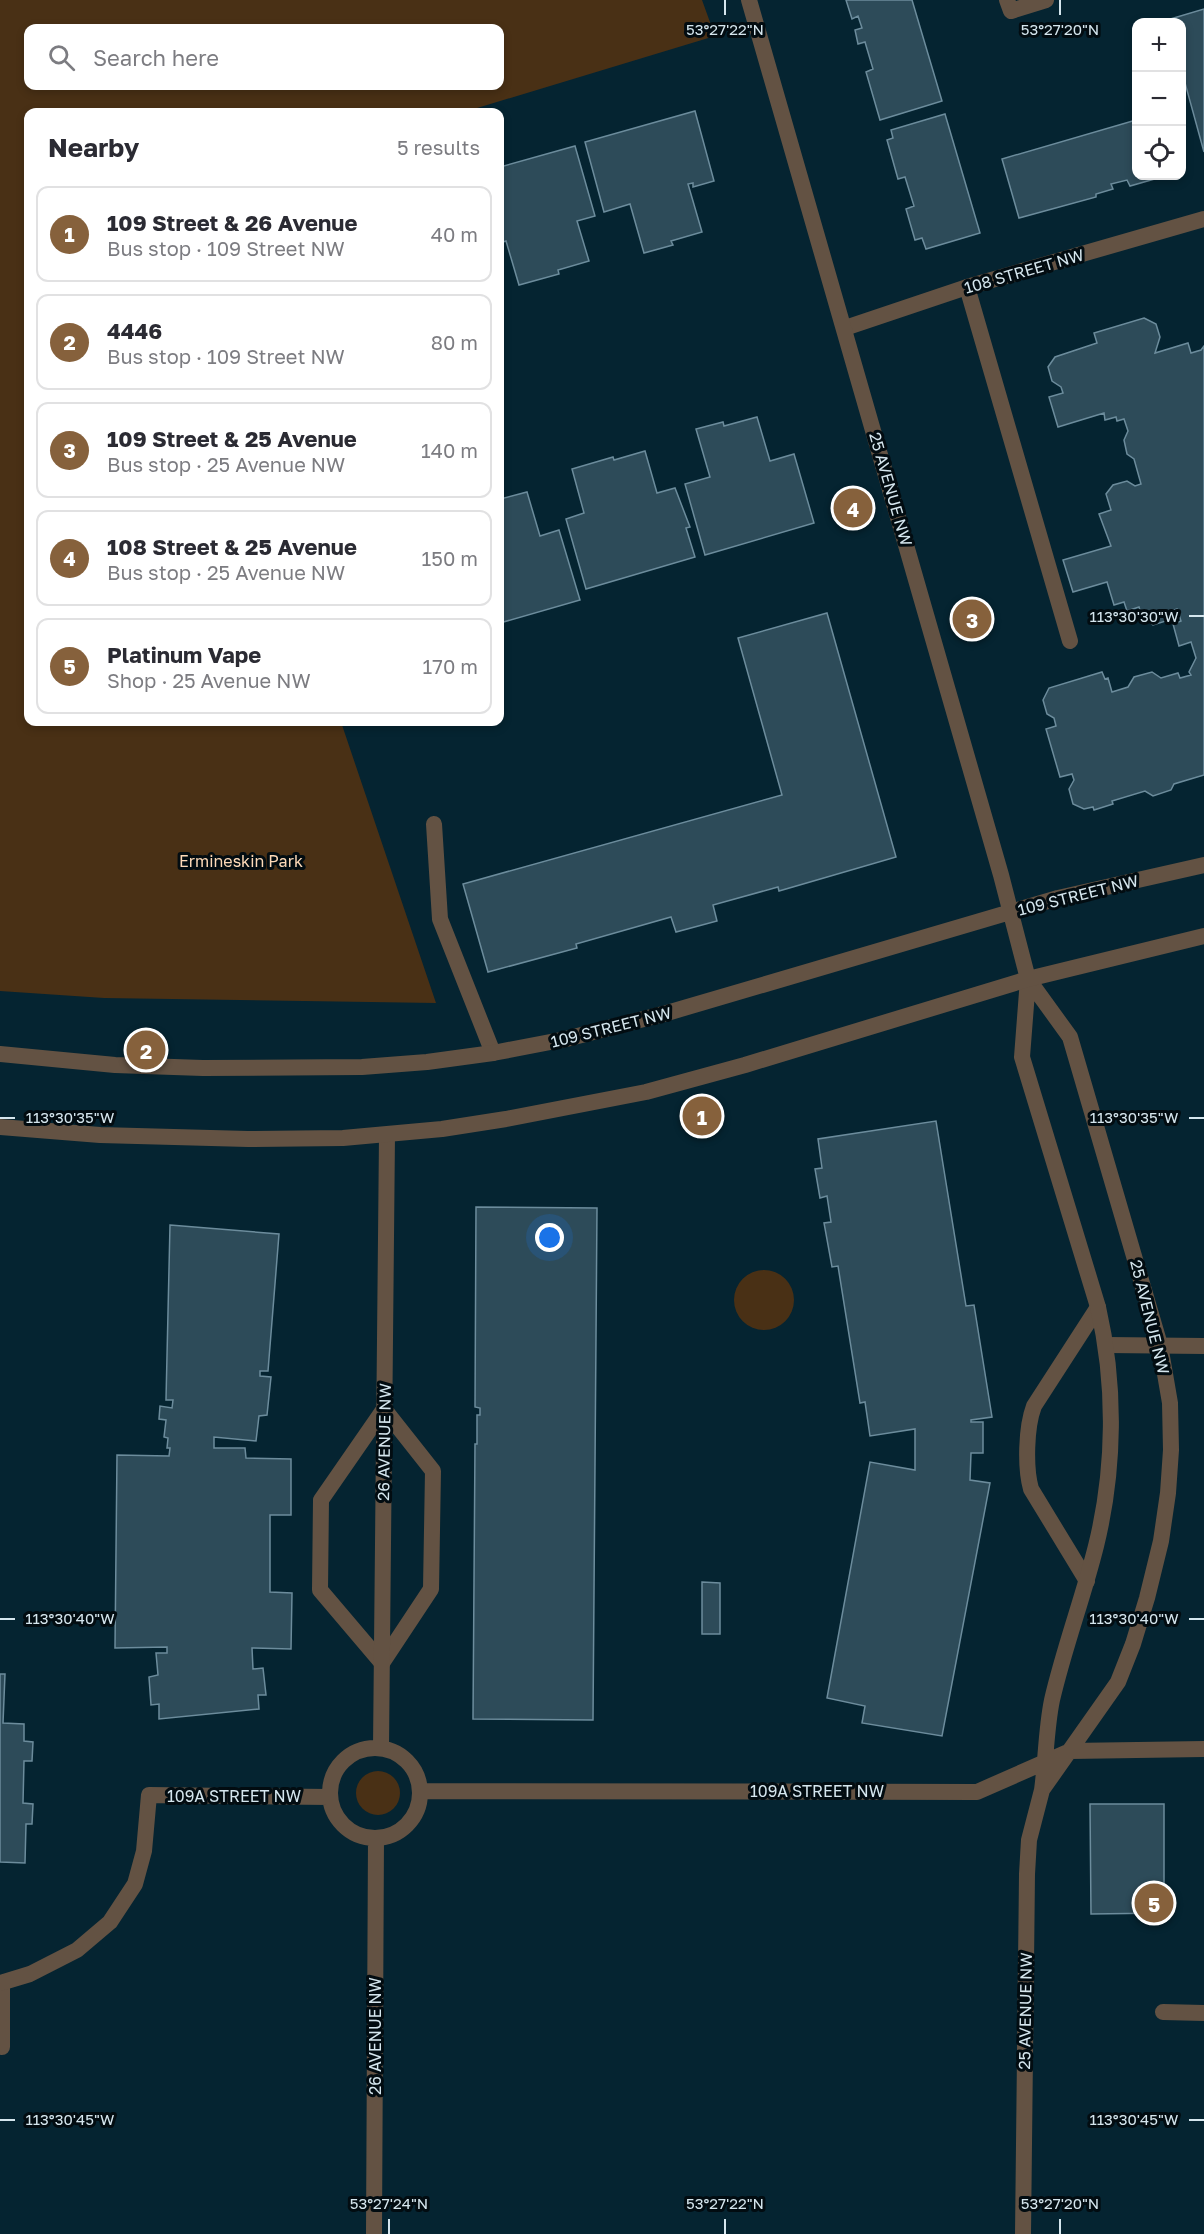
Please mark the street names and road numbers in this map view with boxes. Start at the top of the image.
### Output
street label: 108 STREET NW [962,244,1086,298]
street label: 25 AVENUE NW [865,430,917,548]
street label: 109 STREET NW [1016,870,1140,920]
street label: 109 STREET NW [549,1002,673,1052]
street label: 25 AVENUE NW [1126,1258,1174,1376]
street label: 26 AVENUE NW [373,1383,395,1501]
street label: 109A STREET NW [750,1781,884,1801]
street label: 109A STREET NW [167,1786,301,1806]
street label: 25 AVENUE NW [1014,1952,1036,2070]
street label: 26 AVENUE NW [365,1977,385,2095]

